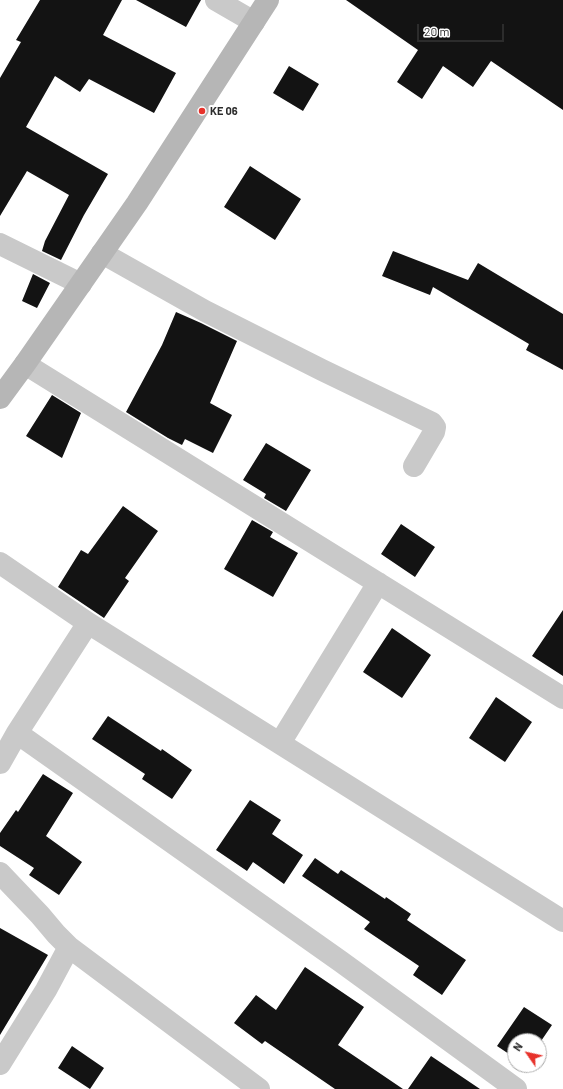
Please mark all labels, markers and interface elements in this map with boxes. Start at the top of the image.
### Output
scale bar [419,16,506,42]
text: 20 m [424,24,450,38]
place label: KE 06 [210,104,238,118]
marker: KE 06 [197,106,207,116]
north arrow [507,1033,547,1073]
text: N [510,1040,525,1053]

